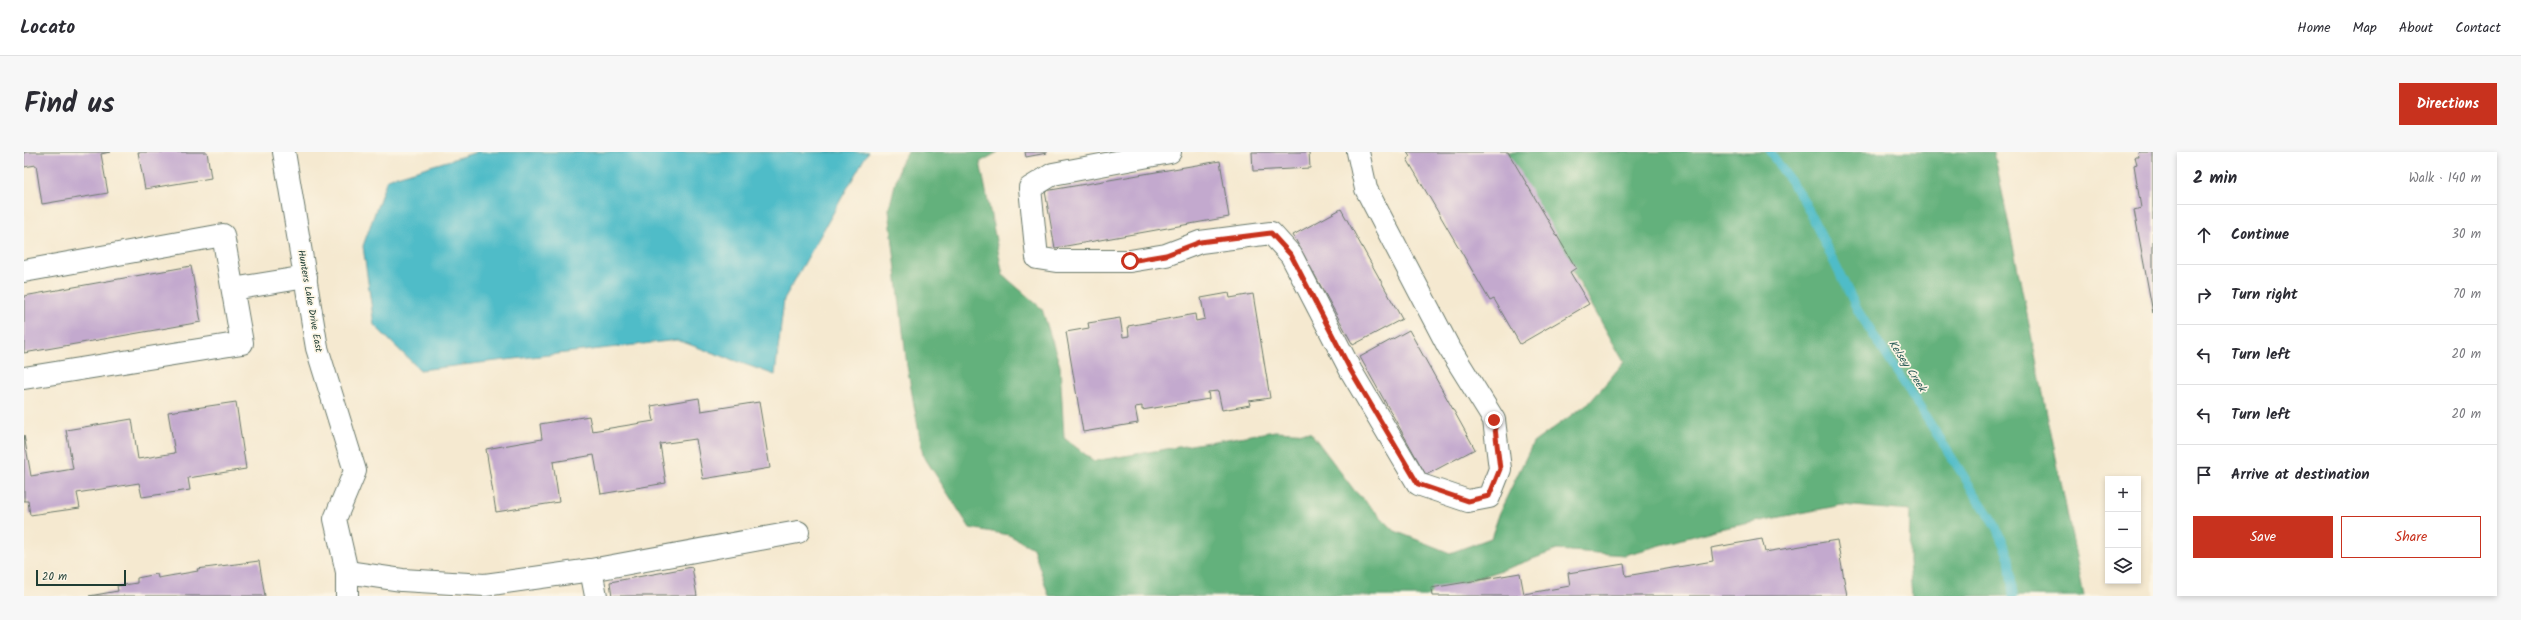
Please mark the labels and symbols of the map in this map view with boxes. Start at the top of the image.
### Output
street label: Hunters Lake Drive East [293,249,327,354]
route start [1121,252,1139,270]
water label: Kelsey Creek [1883,337,1932,397]
route end [1485,411,1503,429]
scale bar [36,568,126,587]

